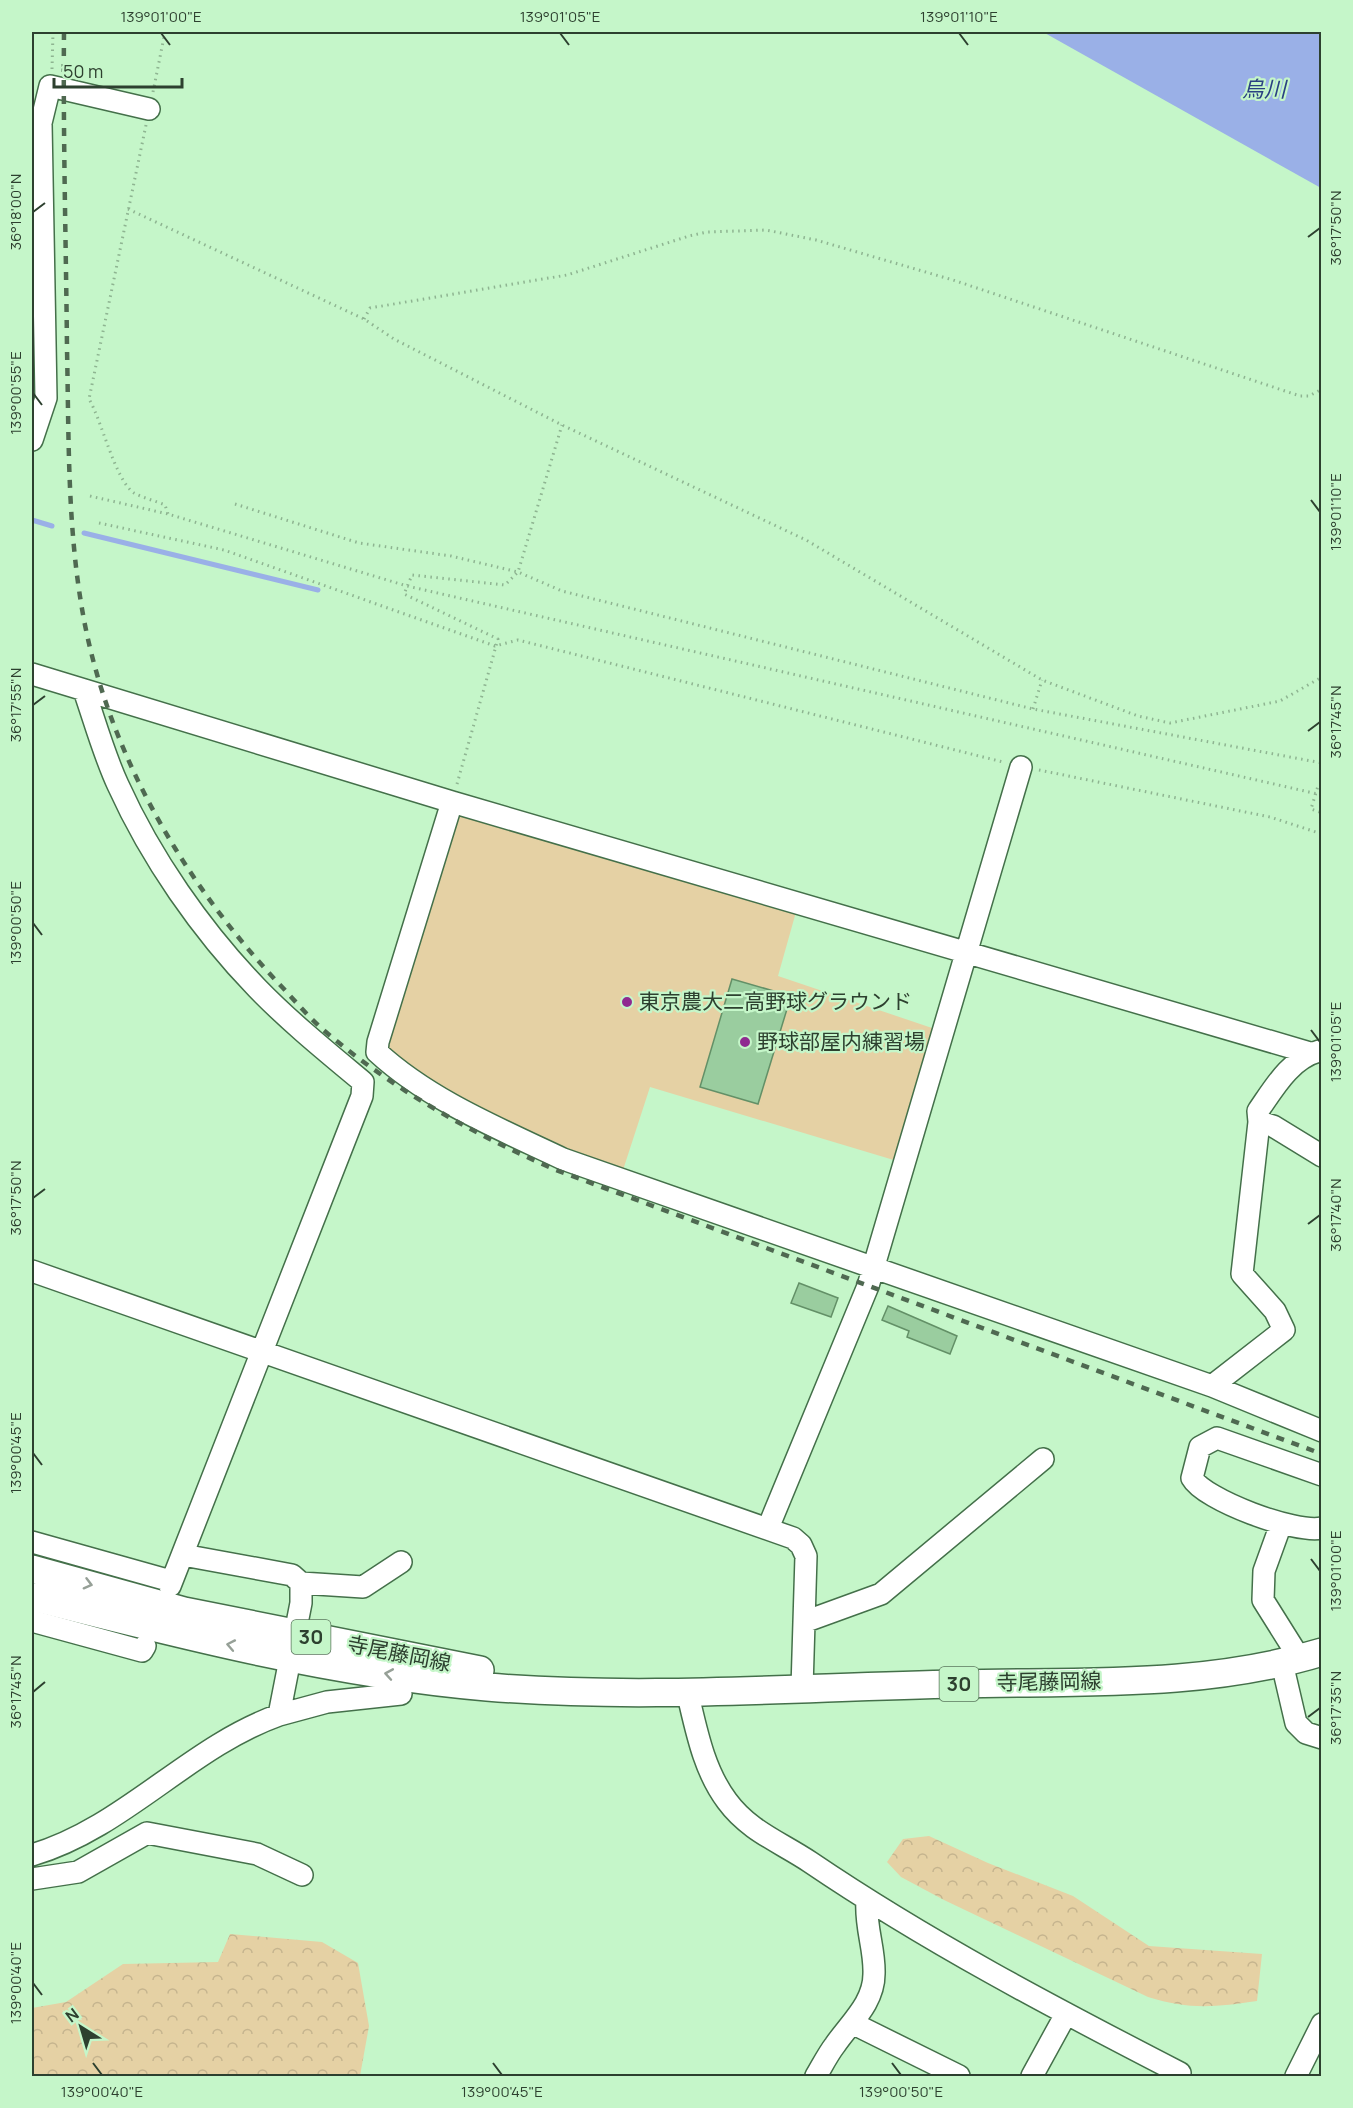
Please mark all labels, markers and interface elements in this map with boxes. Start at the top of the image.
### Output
text: 139°01'00"E [120,6,202,27]
text: 139°01'05"E [520,6,600,27]
text: 139°01'10"E [920,6,998,27]
scale bar [54,51,182,89]
text: 50 m [63,59,103,83]
water label: 烏川 [1242,74,1288,104]
text: 36°18'00"N [5,174,26,250]
text: 36°17'50"N [1325,191,1346,265]
text: 139°00'55"E [5,351,26,435]
text: 139°01'10"E [1325,473,1346,551]
text: 36°17'55"N [5,668,26,742]
text: 36°17'45"N [1325,686,1346,758]
text: 139°00'50"E [5,881,26,965]
place label: 東京農大二高野球グラウンド [639,987,912,1015]
marker: 東京農大二高野球グラウンド [620,995,634,1009]
text: 139°01'05"E [1325,1002,1346,1082]
place label: 野球部屋内練習場 [757,1027,925,1055]
marker: 野球部屋内練習場 [738,1035,752,1049]
text: 36°17'50"N [5,1161,26,1235]
text: 36°17'40"N [1325,1178,1346,1252]
text: 139°00'45"E [5,1412,26,1494]
text: 139°01'00"E [1325,1530,1346,1612]
one-way arrow [83,1577,93,1590]
road number: 30 [292,1620,330,1654]
street label: 寺尾藤岡線 [345,1629,453,1677]
one-way arrow [226,1639,236,1652]
text: 36°17'45"N [5,1656,26,1728]
street label: 寺尾藤岡線 [996,1666,1102,1696]
road number: 30 [940,1667,978,1701]
one-way arrow [384,1668,394,1681]
text: 36°17'35"N [1325,1671,1346,1745]
text: 139°00'40"E [5,1942,26,2024]
north arrow [51,1997,111,2057]
text: N [61,2003,83,2027]
text: 139°00'40"E [61,2081,143,2102]
text: 139°00'45"E [461,2081,543,2102]
text: 139°00'50"E [859,2081,943,2102]

